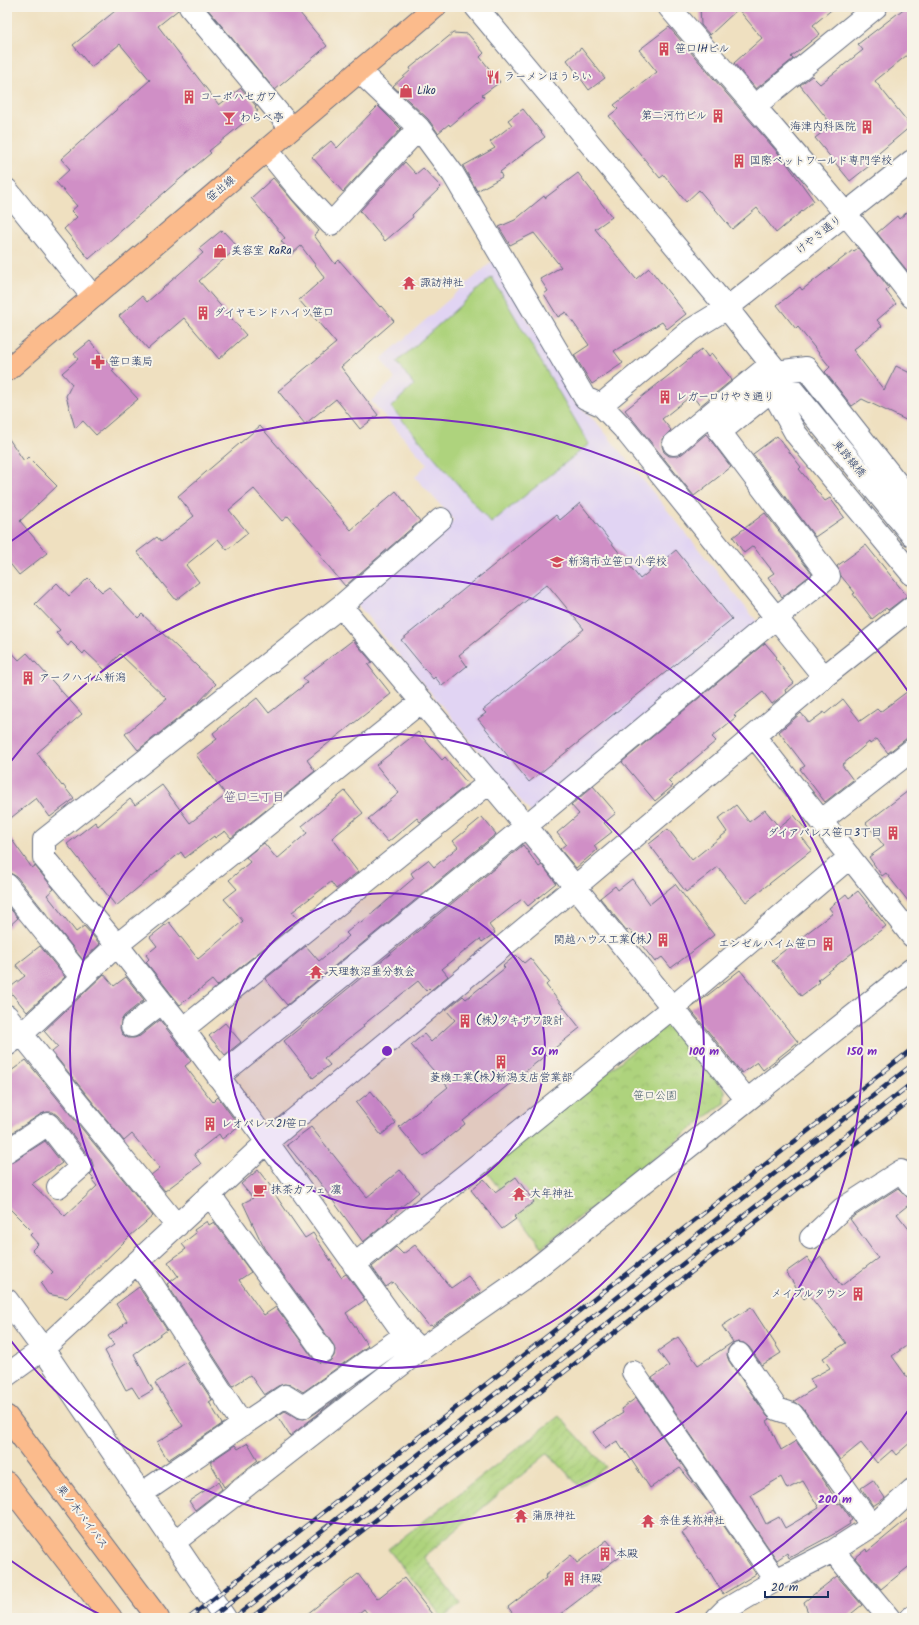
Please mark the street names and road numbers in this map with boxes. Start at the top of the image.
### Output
street label: 笹出線 [203,171,239,207]
street label: けやき通り [792,211,846,259]
street label: 東跨線橋 [828,436,870,482]
street label: 栗ノ木バイパス [52,1481,112,1553]

